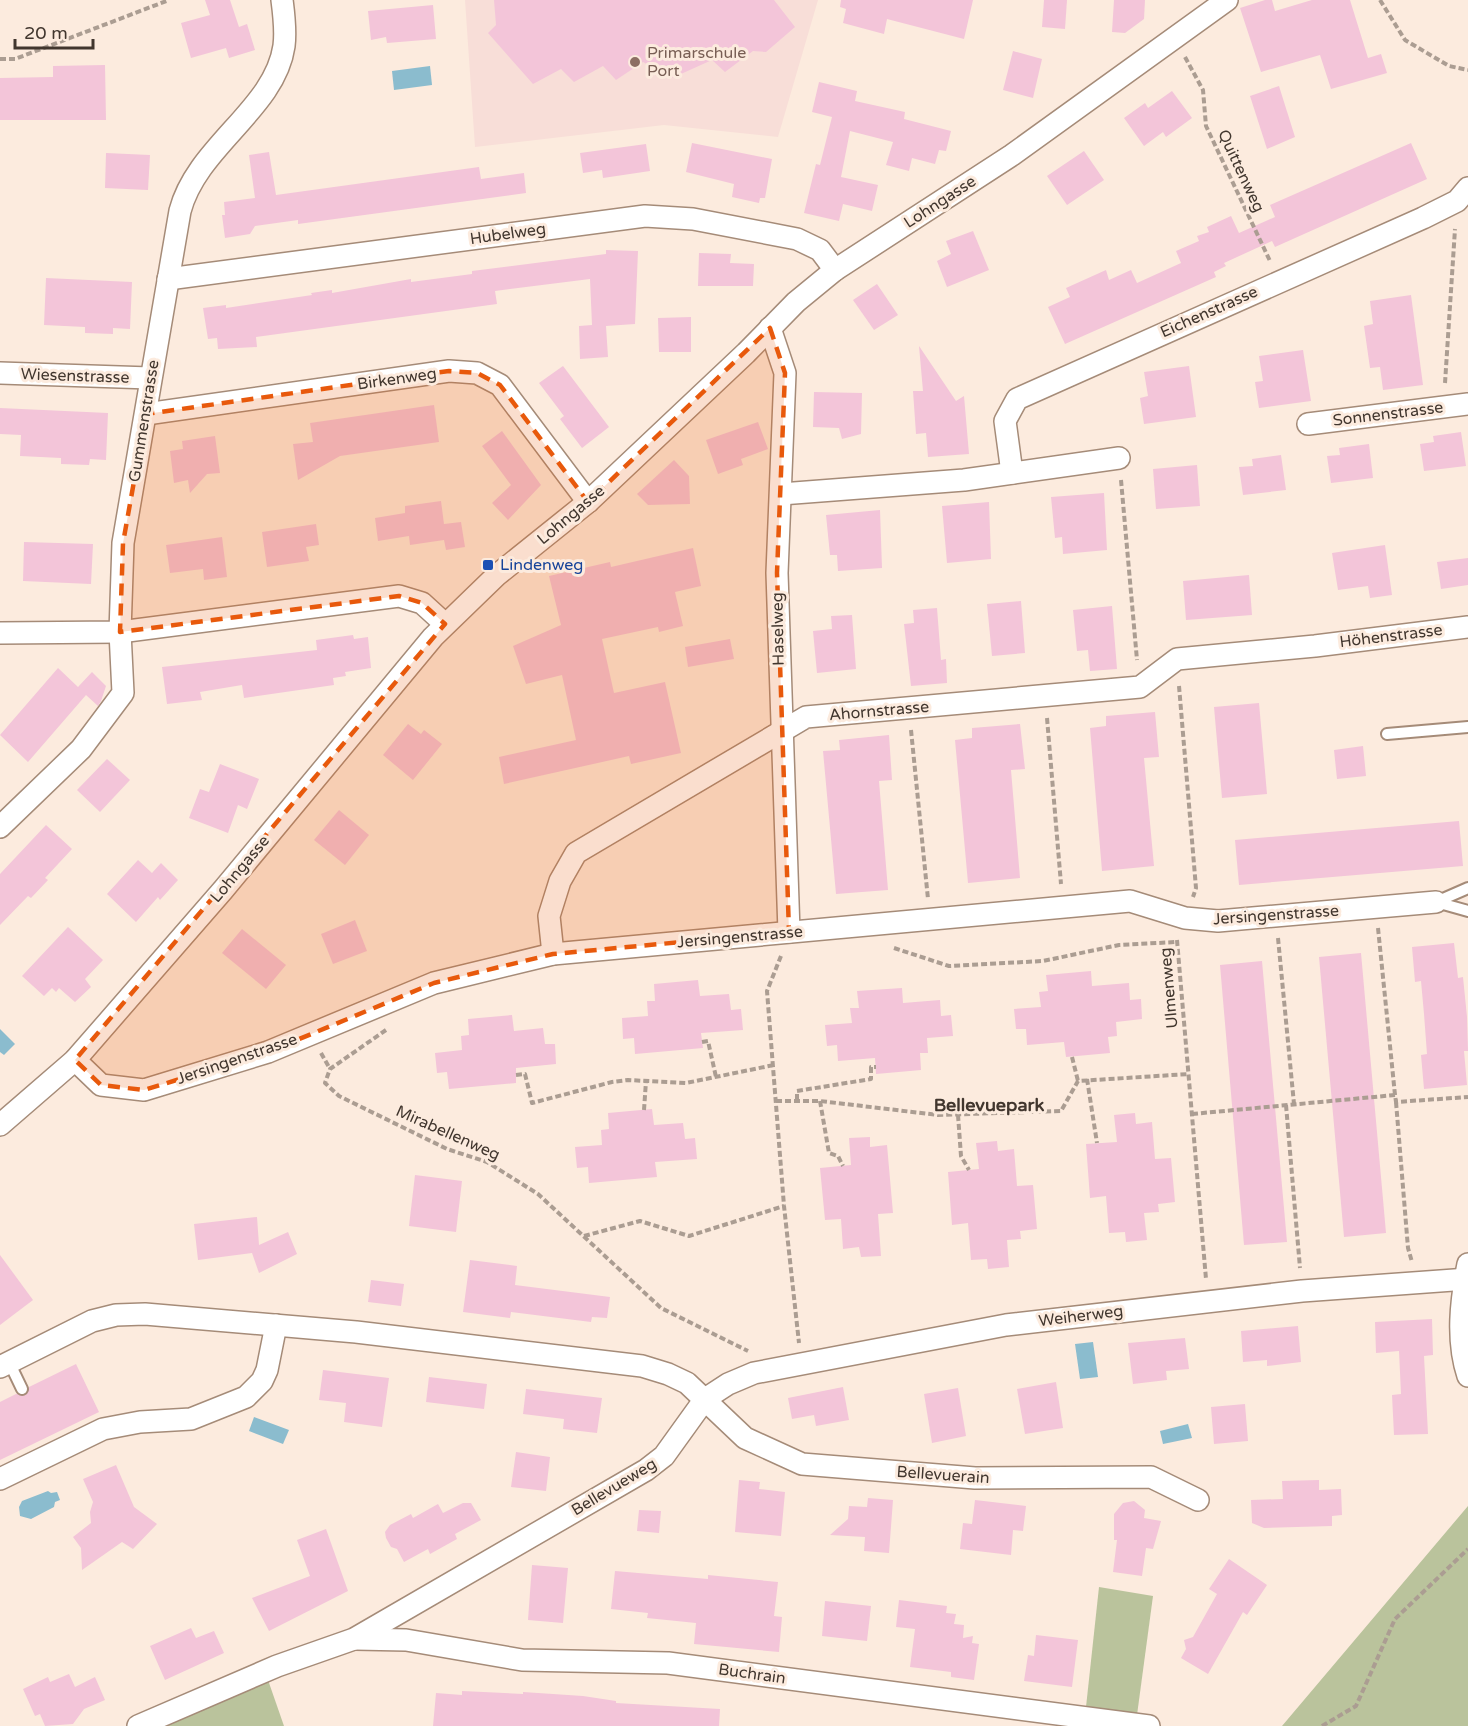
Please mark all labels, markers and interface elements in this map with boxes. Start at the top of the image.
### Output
scale bar [15,12,93,50]
text: 20 m [24,22,68,44]
place label: Primarschule Port [647,43,746,81]
marker: Primarschule Port [628,55,642,69]
street label: Quittenweg [1213,126,1269,216]
street label: Lohngasse [900,171,980,233]
street label: Hubelweg [469,219,547,249]
street label: Eichenstrasse [1157,282,1261,342]
street label: Gummenstrasse [124,359,164,483]
street label: Wiesenstrasse [20,364,130,388]
street label: Birkenweg [356,364,438,394]
street label: Sonnenstrasse [1332,397,1444,431]
street label: Lohngasse [533,481,609,549]
place label: Lindenweg [500,555,583,575]
marker: Lindenweg [481,558,495,572]
street label: Haselweg [767,592,789,666]
street label: Höhenstrasse [1338,620,1444,652]
street label: Ahornstrasse [828,697,930,725]
street label: Lohngasse [206,831,274,907]
street label: Jersingenstrasse [1212,901,1340,929]
street label: Jersingenstrasse [676,922,804,952]
street label: Ulmenweg [1156,947,1182,1029]
street label: Jersingenstrasse [174,1029,300,1089]
district label: Bellevuepark [934,1094,1044,1116]
street label: Mirabellenweg [393,1101,503,1165]
street label: Weiherweg [1038,1301,1124,1331]
street label: Bellevueweg [568,1454,660,1520]
street label: Bellevuerain [896,1462,990,1488]
street label: Buchrain [717,1659,787,1689]

